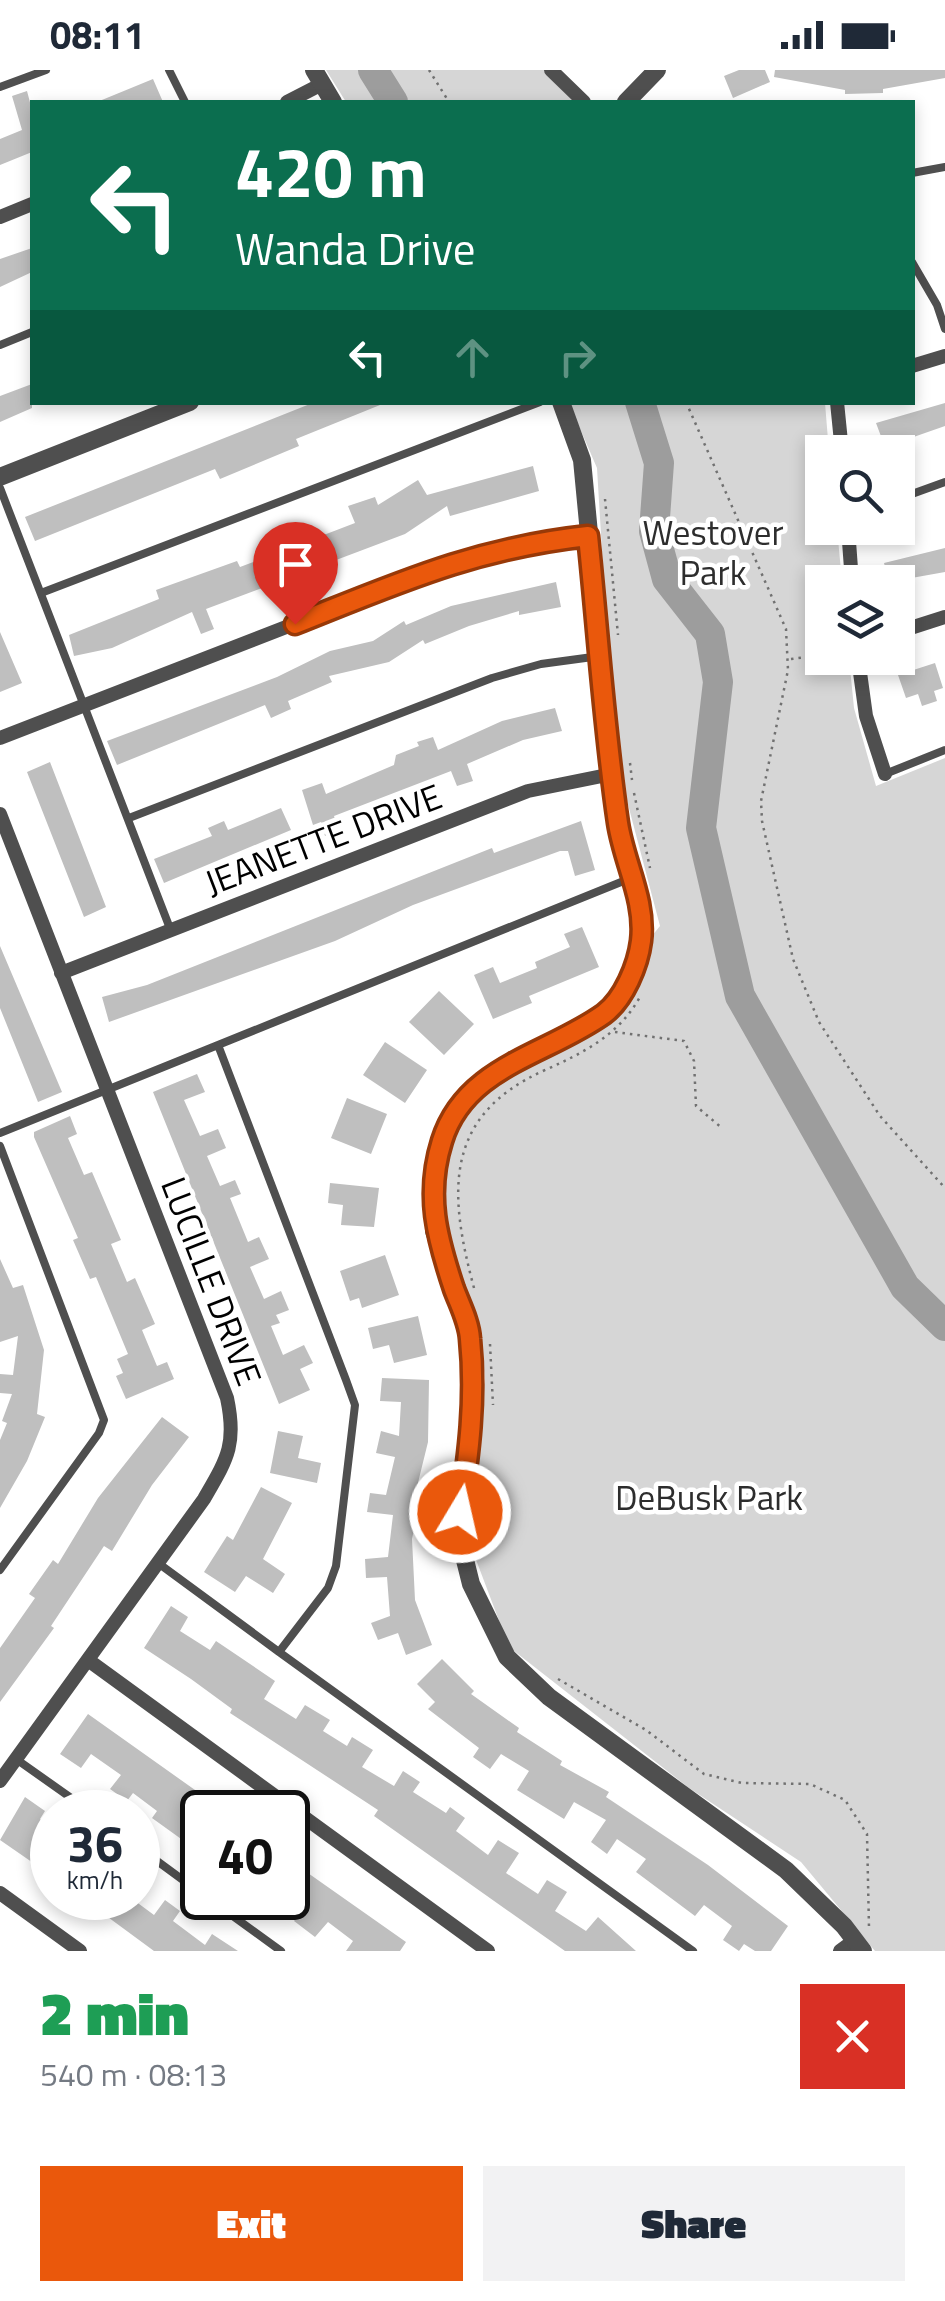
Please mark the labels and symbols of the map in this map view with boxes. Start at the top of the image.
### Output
park label: Westover Park [642,505,784,599]
pin [253,522,338,625]
street label: JEANETTE DRIVE [197,769,449,909]
street label: LUCILLE DRIVE [147,1169,277,1393]
position arrow [408,1460,512,1564]
park label: DeBusk Park [615,1470,803,1524]
speed limit sign: 40 [180,1790,310,1920]

